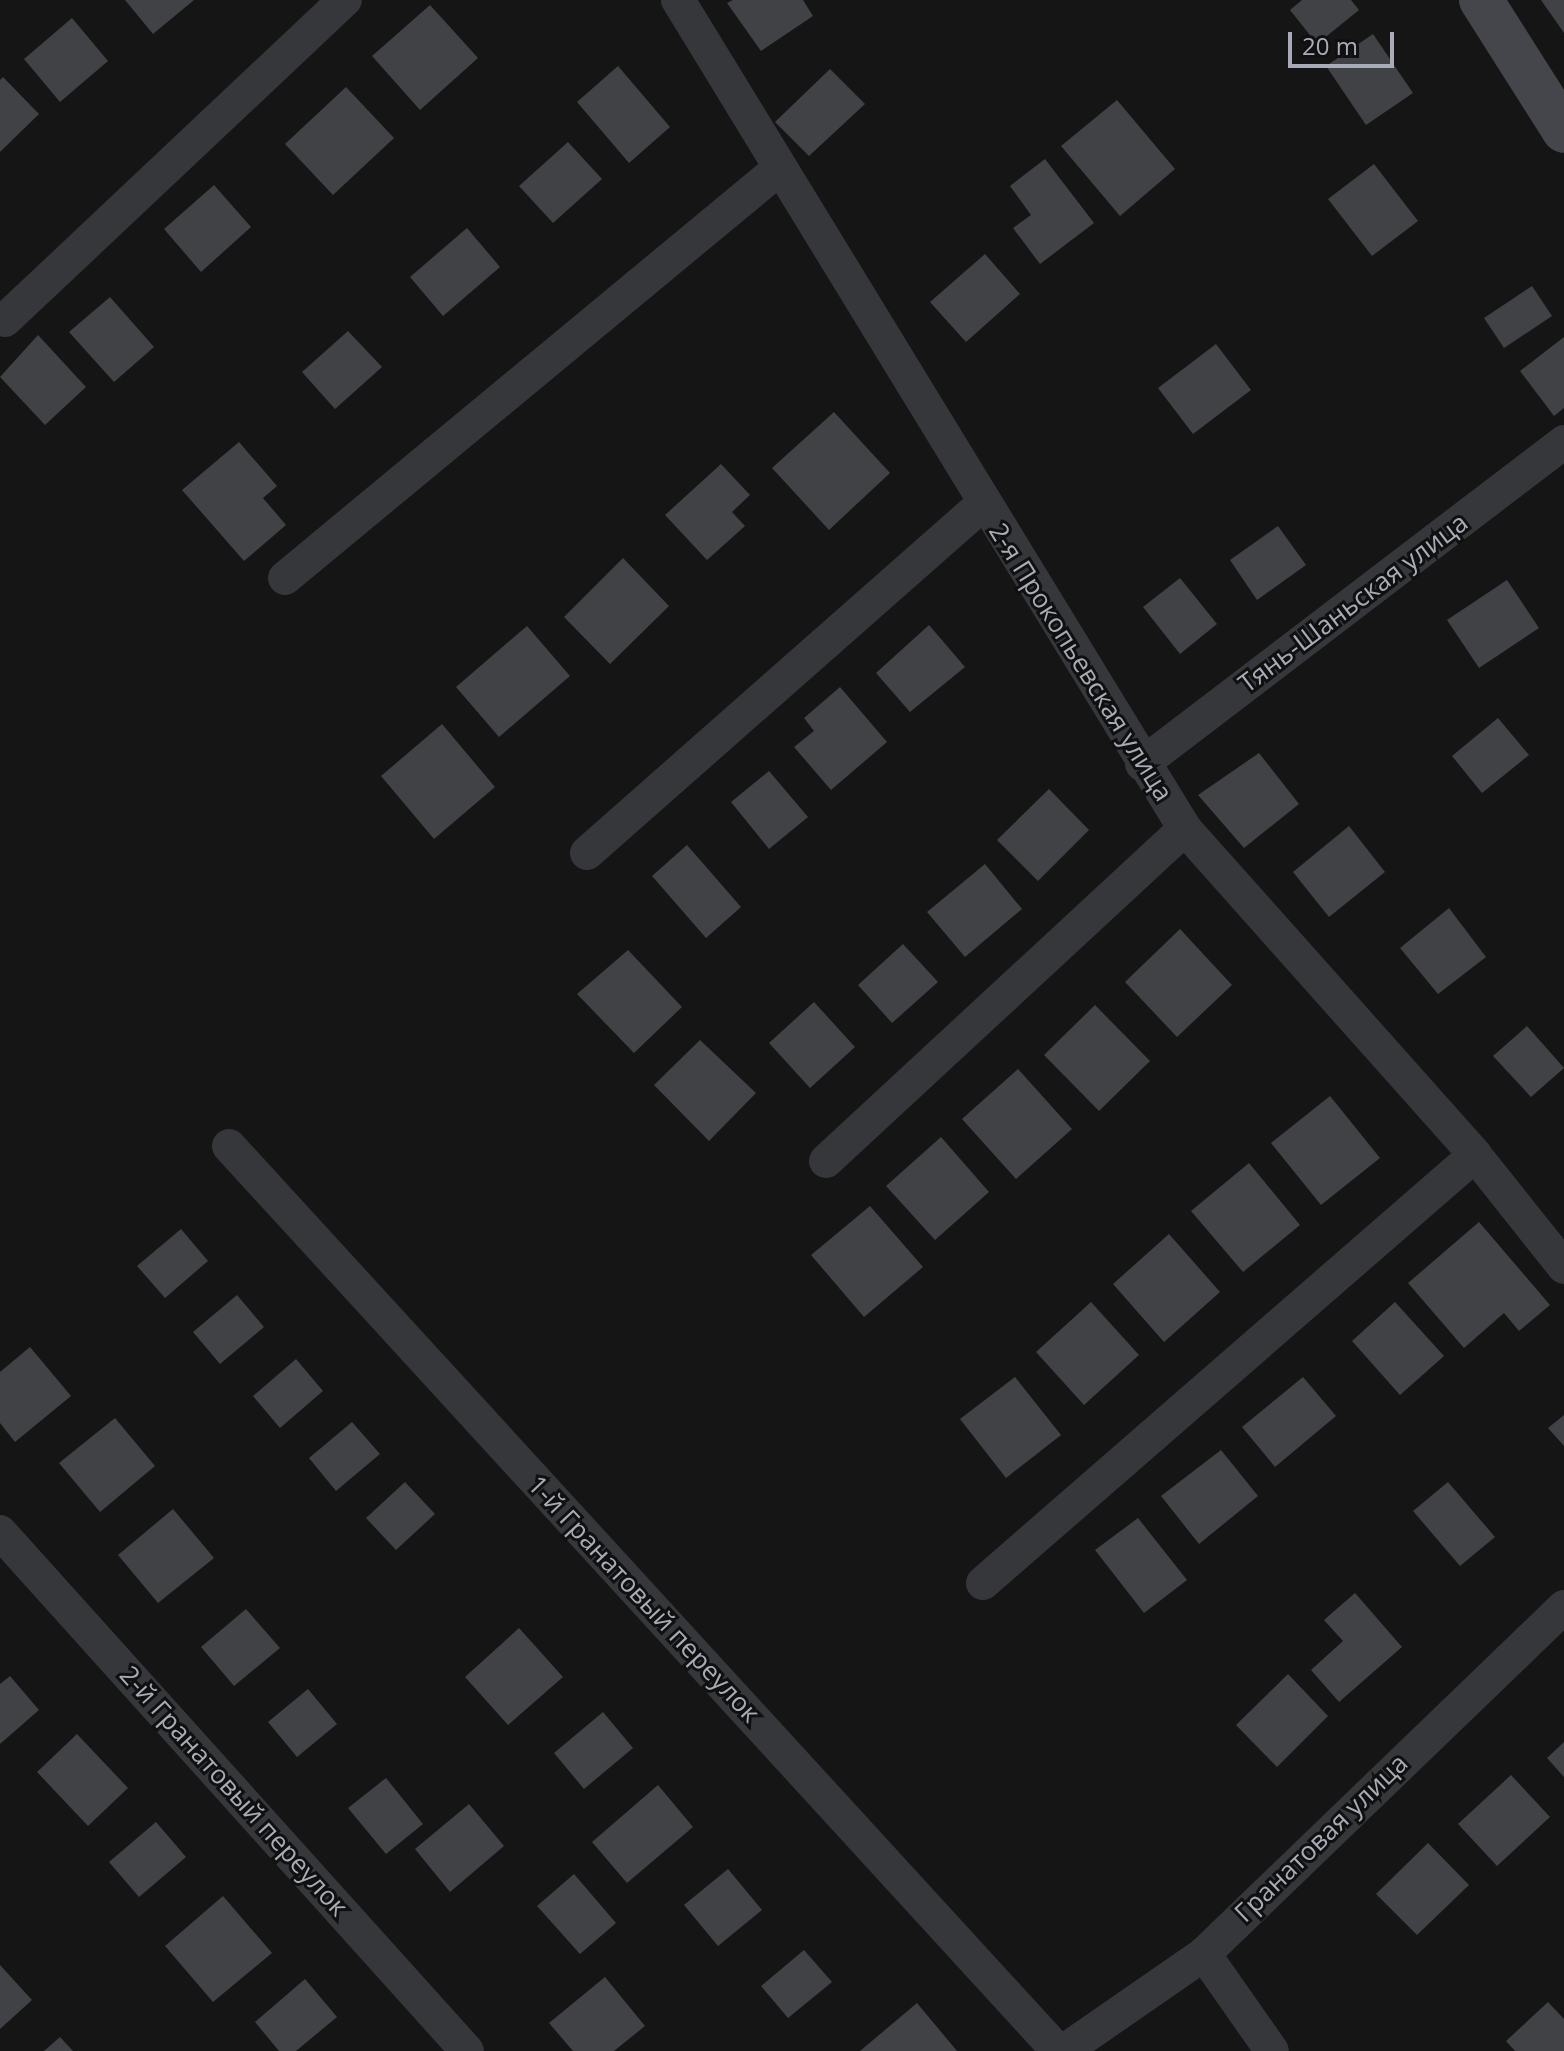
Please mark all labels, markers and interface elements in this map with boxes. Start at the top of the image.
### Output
scale bar [1292,16,1398,66]
text: 20 m [1302,29,1358,62]
street label: Тянь-Шаньская улица [1232,507,1474,699]
street label: 2-я Прокопьевская улица [983,517,1179,807]
street label: 1-й Гранатовый переулок [522,1469,766,1729]
street label: 2-й Гранатовый переулок [113,1660,355,1922]
street label: Гранатовая улица [1228,1747,1414,1929]

